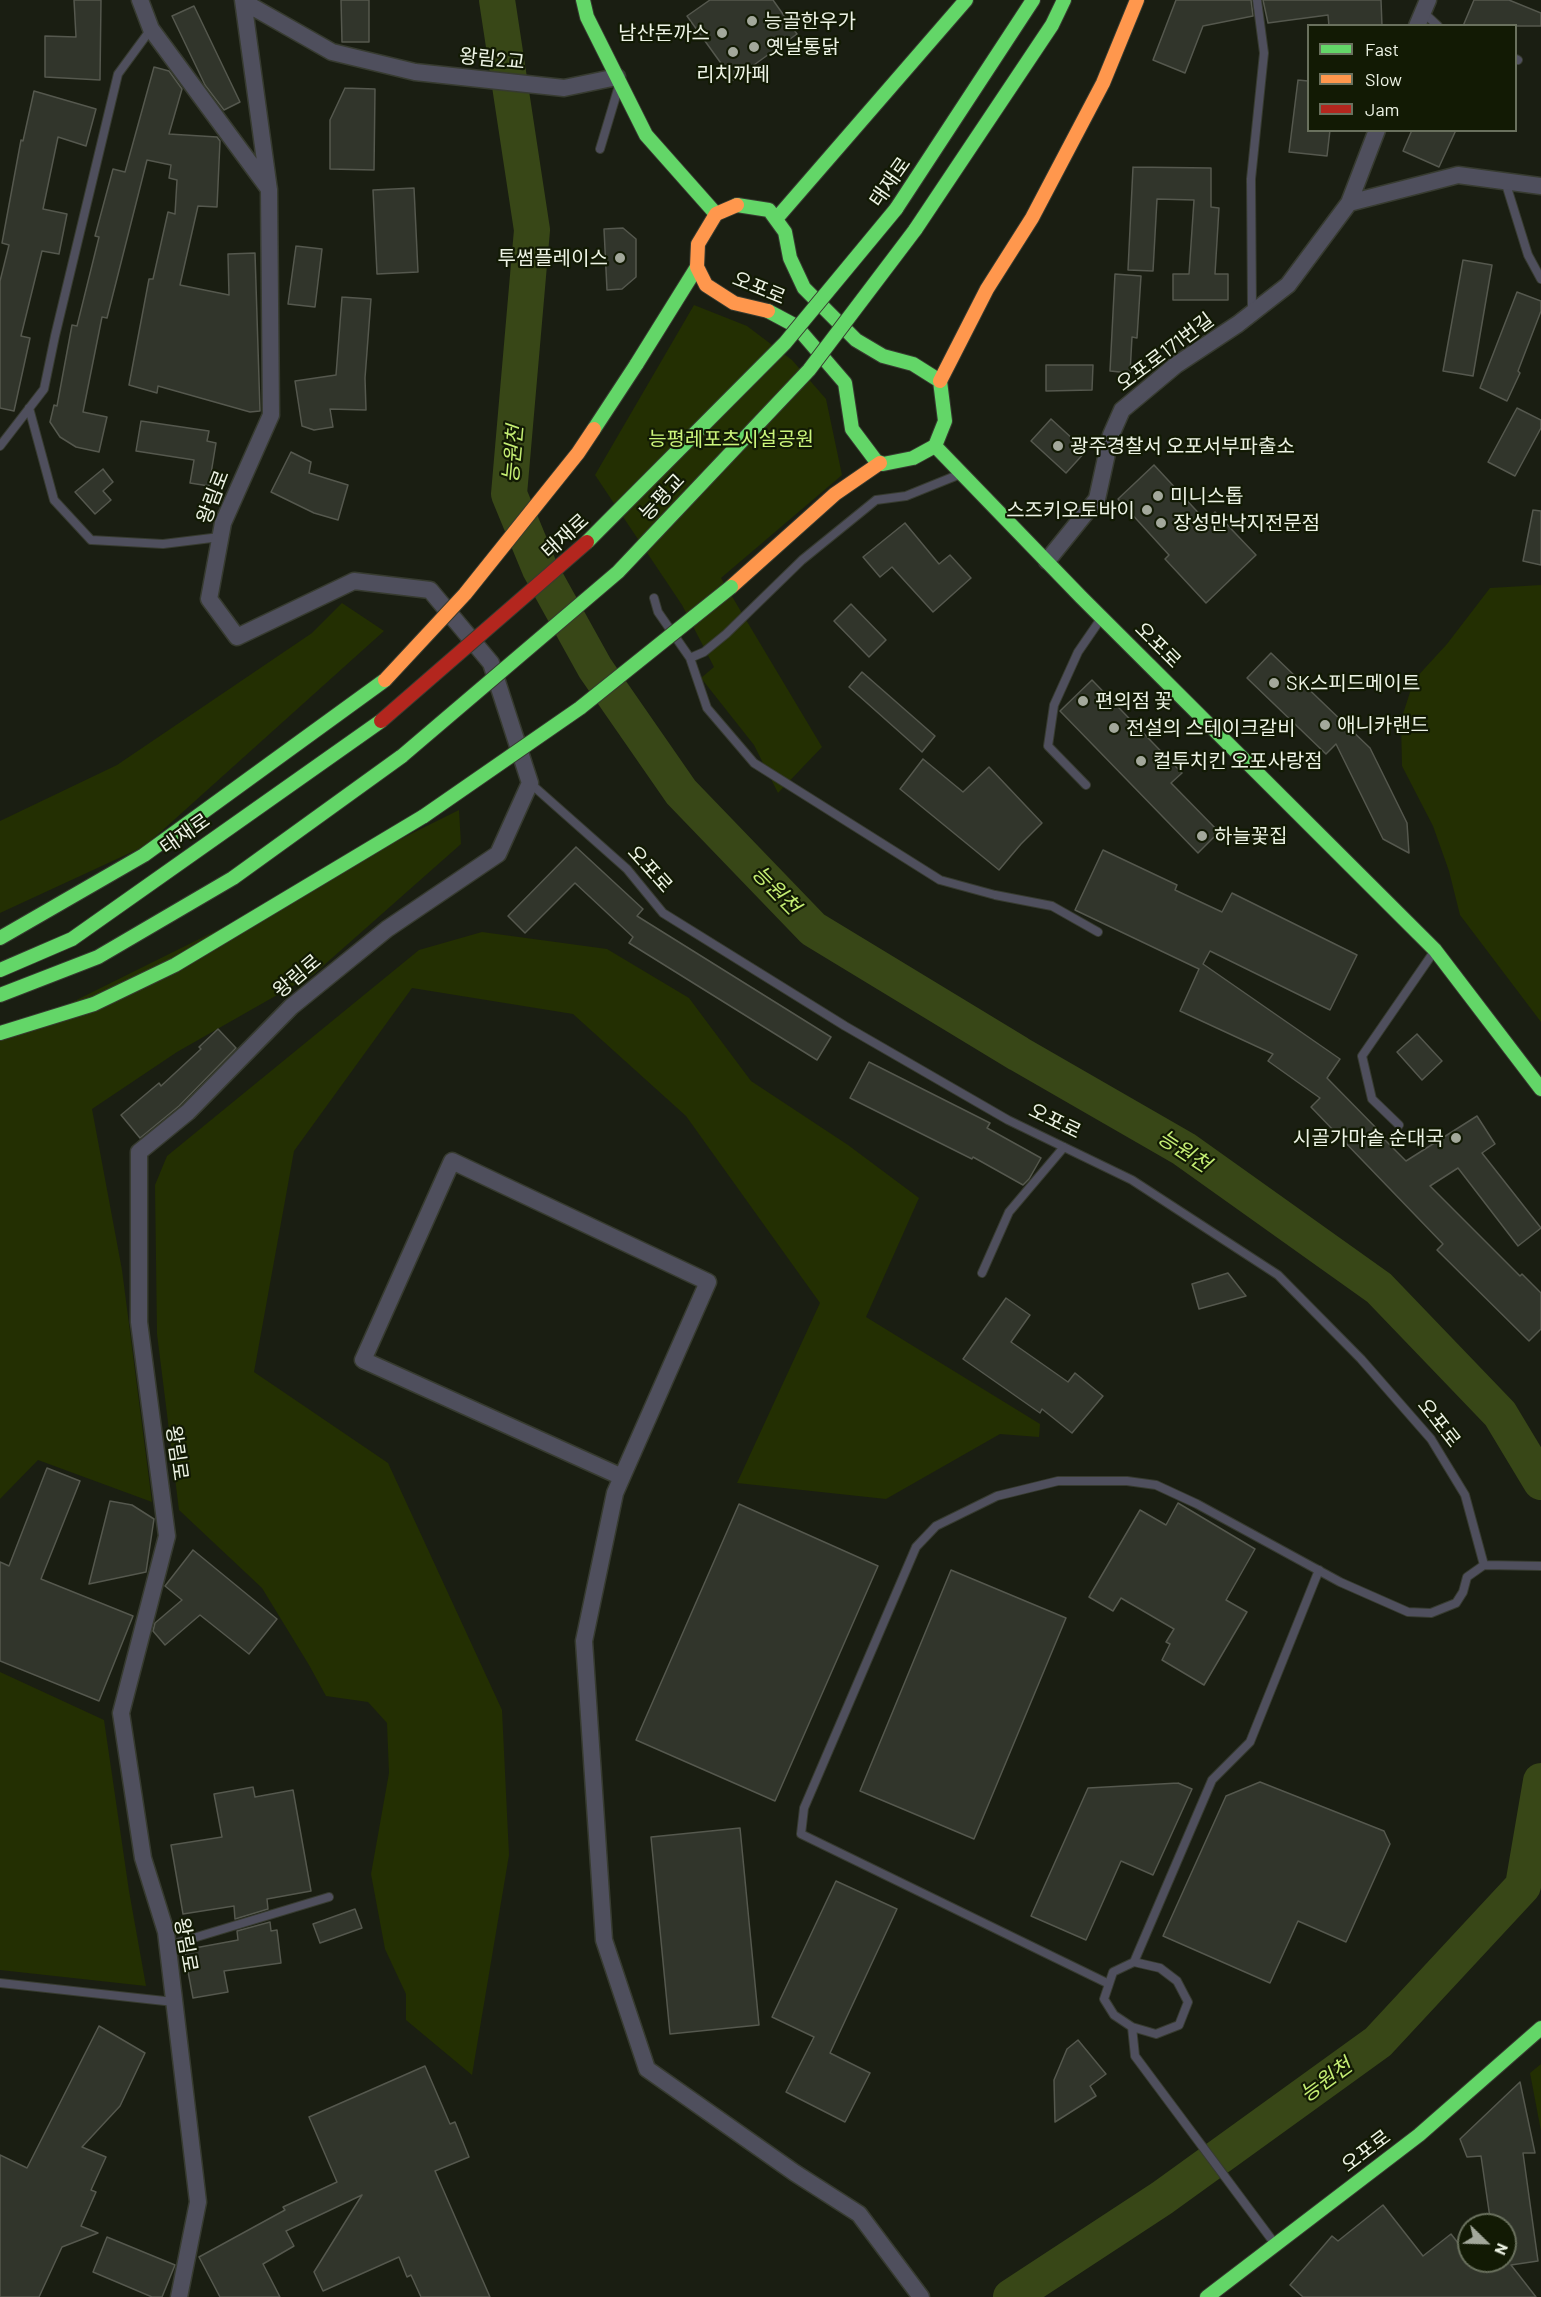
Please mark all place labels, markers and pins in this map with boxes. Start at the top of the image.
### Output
place label: 능골한우가 [764,9,856,33]
marker: 능골한우가 [745,14,759,28]
place label: 남산돈까스 [618,21,710,45]
marker: 남산돈까스 [715,26,729,40]
place label: 옛날통닭 [766,35,840,59]
marker: 옛날통닭 [747,40,761,54]
marker: 리치까페 [726,45,740,59]
place label: 리치까페 [696,62,770,86]
place label: 투썸플레이스 [498,246,608,270]
marker: 투썸플레이스 [613,251,627,265]
place label: 광주경찰서 오포서부파출소 [1070,434,1295,458]
marker: 광주경찰서 오포서부파출소 [1051,439,1065,453]
place label: 미니스톱 [1170,484,1244,508]
marker: 미니스톱 [1151,489,1165,503]
place label: 스즈키오토바이 [1006,498,1135,522]
marker: 스즈키오토바이 [1140,503,1154,517]
place label: 장성만낙지전문점 [1173,511,1320,535]
marker: 장성만낙지전문점 [1154,516,1168,530]
place label: SK스피드메이트 [1286,671,1420,695]
marker: SK스피드메이트 [1267,676,1281,690]
place label: 편의점 꽃 [1095,689,1173,713]
marker: 편의점 꽃 [1076,694,1090,708]
place label: 애니카랜드 [1337,713,1429,737]
place label: 전설의 스테이크갈비 [1126,716,1296,740]
marker: 애니카랜드 [1318,718,1332,732]
marker: 전설의 스테이크갈비 [1107,721,1121,735]
place label: 컬투치킨 오포사랑점 [1153,749,1323,773]
marker: 컬투치킨 오포사랑점 [1134,754,1148,768]
place label: 하늘꽃집 [1214,824,1288,848]
marker: 하늘꽃집 [1195,829,1209,843]
place label: 시골가마솥 순대국 [1293,1126,1444,1150]
marker: 시골가마솥 순대국 [1449,1131,1463,1145]

